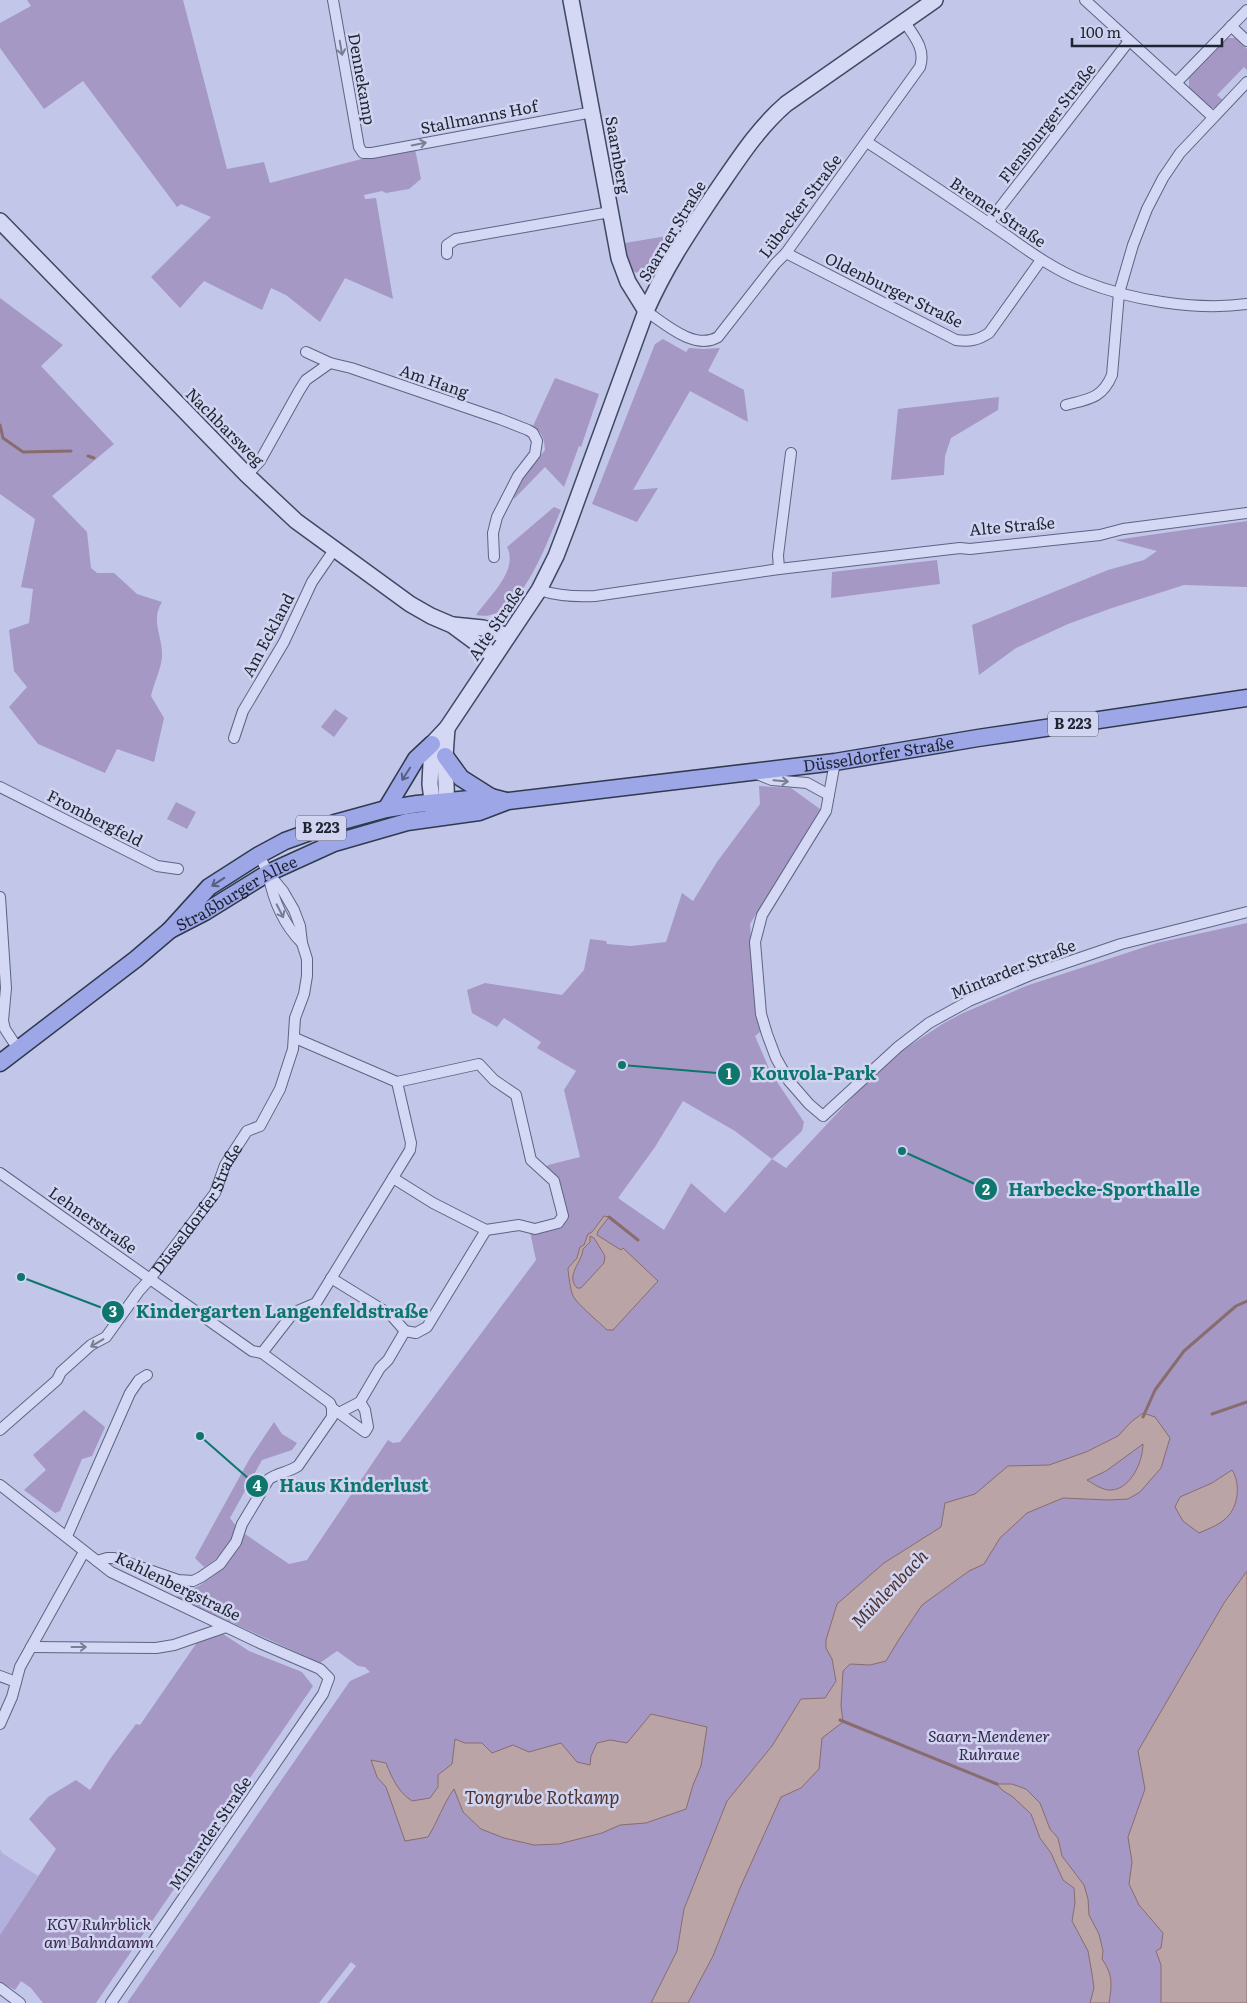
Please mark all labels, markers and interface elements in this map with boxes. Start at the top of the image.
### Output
scale bar [1072,15,1222,47]
text: 100 m [1080,20,1121,43]
street label: Dennekamp [343,31,383,127]
one-way arrow [337,40,347,56]
street label: Flensburger Straße [992,57,1101,187]
street label: Stallmanns Hof [418,93,541,139]
street label: Saarnberg [600,114,638,196]
one-way arrow [411,138,427,148]
street label: Lübecker Straße [752,148,846,263]
street label: Bremer Straße [946,170,1051,252]
street label: Saarner Straße [631,175,711,286]
street label: Oldenburger Straße [821,245,967,333]
street label: Am Hang [397,357,472,403]
street label: Nachbarsweg [181,381,271,471]
street label: Alte Straße [968,509,1056,541]
street label: Alte Straße [461,580,529,665]
street label: Am Eckland [235,588,299,681]
road number: B 223 [1048,712,1098,736]
street label: Düsseldorfer Straße [802,729,955,777]
one-way arrow [401,767,411,781]
one-way arrow [773,776,789,786]
street label: Frombergfeld [43,783,148,852]
road number: B 223 [296,816,346,840]
street label: Straßburger Allee [171,848,301,936]
one-way arrow [211,876,225,887]
one-way arrow [276,903,285,918]
street label: Mintarder Straße [947,932,1079,1004]
callout: Kouvola-Park [717,1057,887,1090]
text: Kouvola-Park [752,1059,877,1086]
text: 1 [726,1061,732,1084]
street label: Düsseldorfer Straße [145,1138,247,1279]
callout: Harbecke-Sporthalle [974,1173,1210,1206]
text: Harbecke-Sporthalle [1008,1175,1200,1202]
text: 2 [982,1177,990,1200]
street label: Lehnerstraße [44,1180,143,1259]
callout: Kindergarten Langenfeldstraße [101,1296,439,1329]
text: Kindergarten Langenfeldstraße [136,1297,428,1324]
text: 3 [109,1299,117,1322]
one-way arrow [90,1338,104,1348]
callout: Haus Kinderlust [245,1470,439,1503]
text: Haus Kinderlust [279,1471,429,1498]
text: 4 [252,1473,262,1496]
water label: Mühlenbach [844,1542,934,1633]
street label: Kahlenbergstraße [112,1544,245,1626]
one-way arrow [71,1642,87,1652]
park label: Saarn-Mendener Ruhraue [928,1723,1050,1765]
street label: Mintarder Straße [162,1771,256,1894]
water label: Tongrube Rotkamp [465,1783,619,1810]
park label: KGV Ruhrblick am Bahndamm [44,1911,154,1953]

